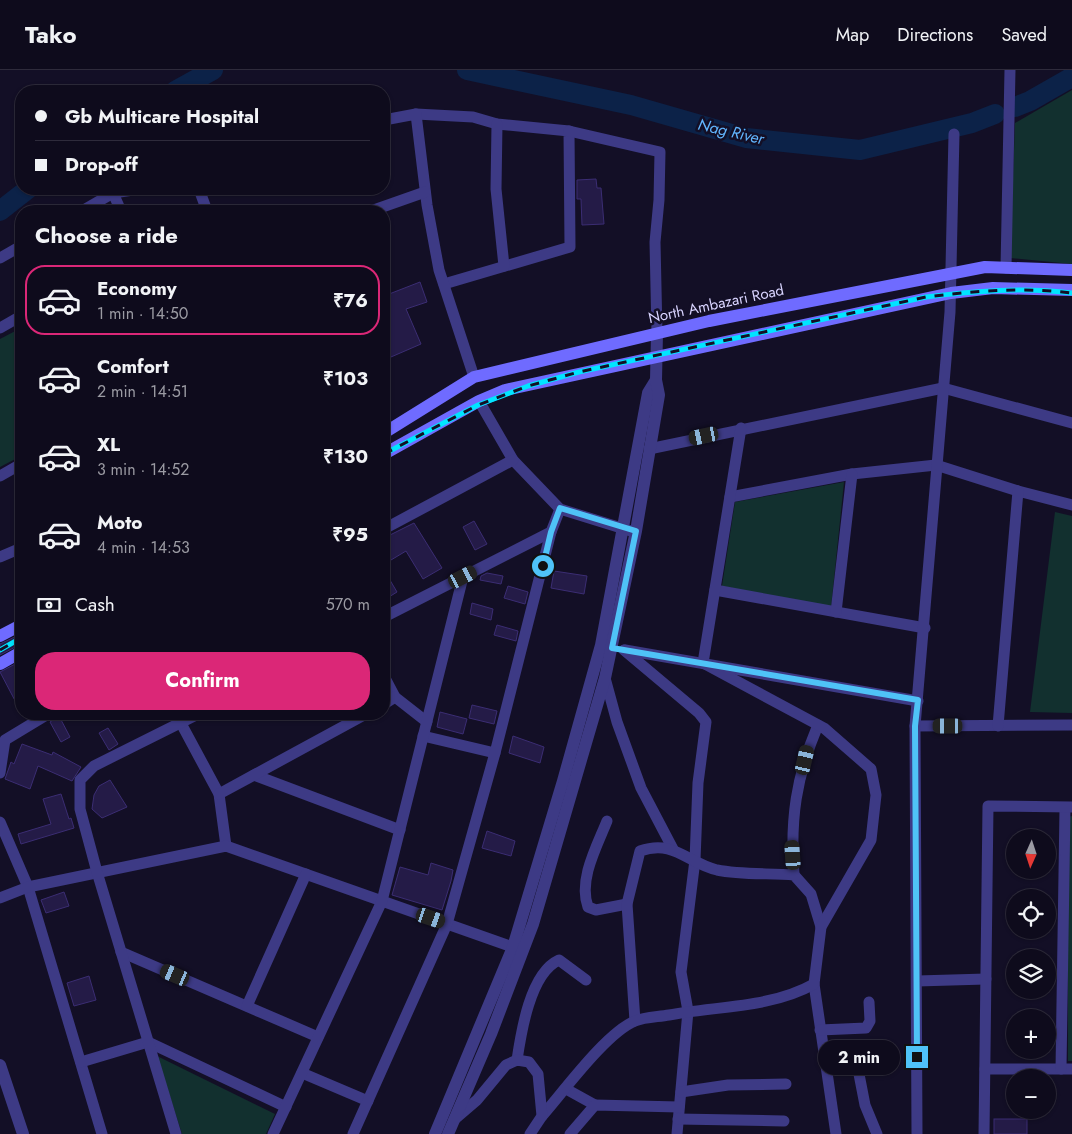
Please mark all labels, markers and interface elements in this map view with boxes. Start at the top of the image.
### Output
text: Tako [25,17,77,52]
text: Map [836,22,869,48]
text: Directions [897,22,973,48]
text: Saved [1001,22,1047,48]
text: Gb Multicare Hospital [65,103,259,130]
water label: Nag River [696,113,768,151]
text: Drop-off [65,151,138,178]
text: Choose a ride [35,219,178,251]
text: Economy [97,275,177,302]
icon: car [37,278,82,323]
street label: North Ambazari Road [646,279,786,329]
text: ₹76 [333,287,368,314]
text: 1 min · 14:50 [97,302,188,325]
text: Comfort [97,353,169,380]
icon: car [37,356,82,401]
text: ₹103 [323,365,368,392]
text: 2 min · 14:51 [97,380,188,403]
car [687,426,720,446]
text: XL [97,431,120,458]
icon: car [37,434,82,479]
text: ₹130 [323,443,368,470]
text: 3 min · 14:52 [97,458,189,481]
text: Moto [97,509,142,536]
icon: car [37,512,82,557]
text: ₹95 [332,521,368,548]
text: 4 min · 14:53 [97,536,190,559]
route start [532,555,554,577]
car [446,564,479,590]
icon: cash [35,591,63,619]
text: Cash [75,591,115,618]
text: 570 m [326,593,370,616]
button: Confirm [35,652,370,710]
car [933,719,963,734]
car [794,744,815,776]
north arrow [1006,829,1056,879]
map controls [1006,829,1056,1119]
car [784,840,801,870]
button: locate [1006,889,1056,939]
car [414,906,447,930]
button: layers [1006,949,1056,999]
car [158,962,191,988]
button: + [1006,1009,1056,1059]
callout: 2 min [817,1040,900,1074]
text: 2 min [838,1046,880,1069]
route end [906,1046,928,1068]
button: − [1006,1069,1056,1119]

